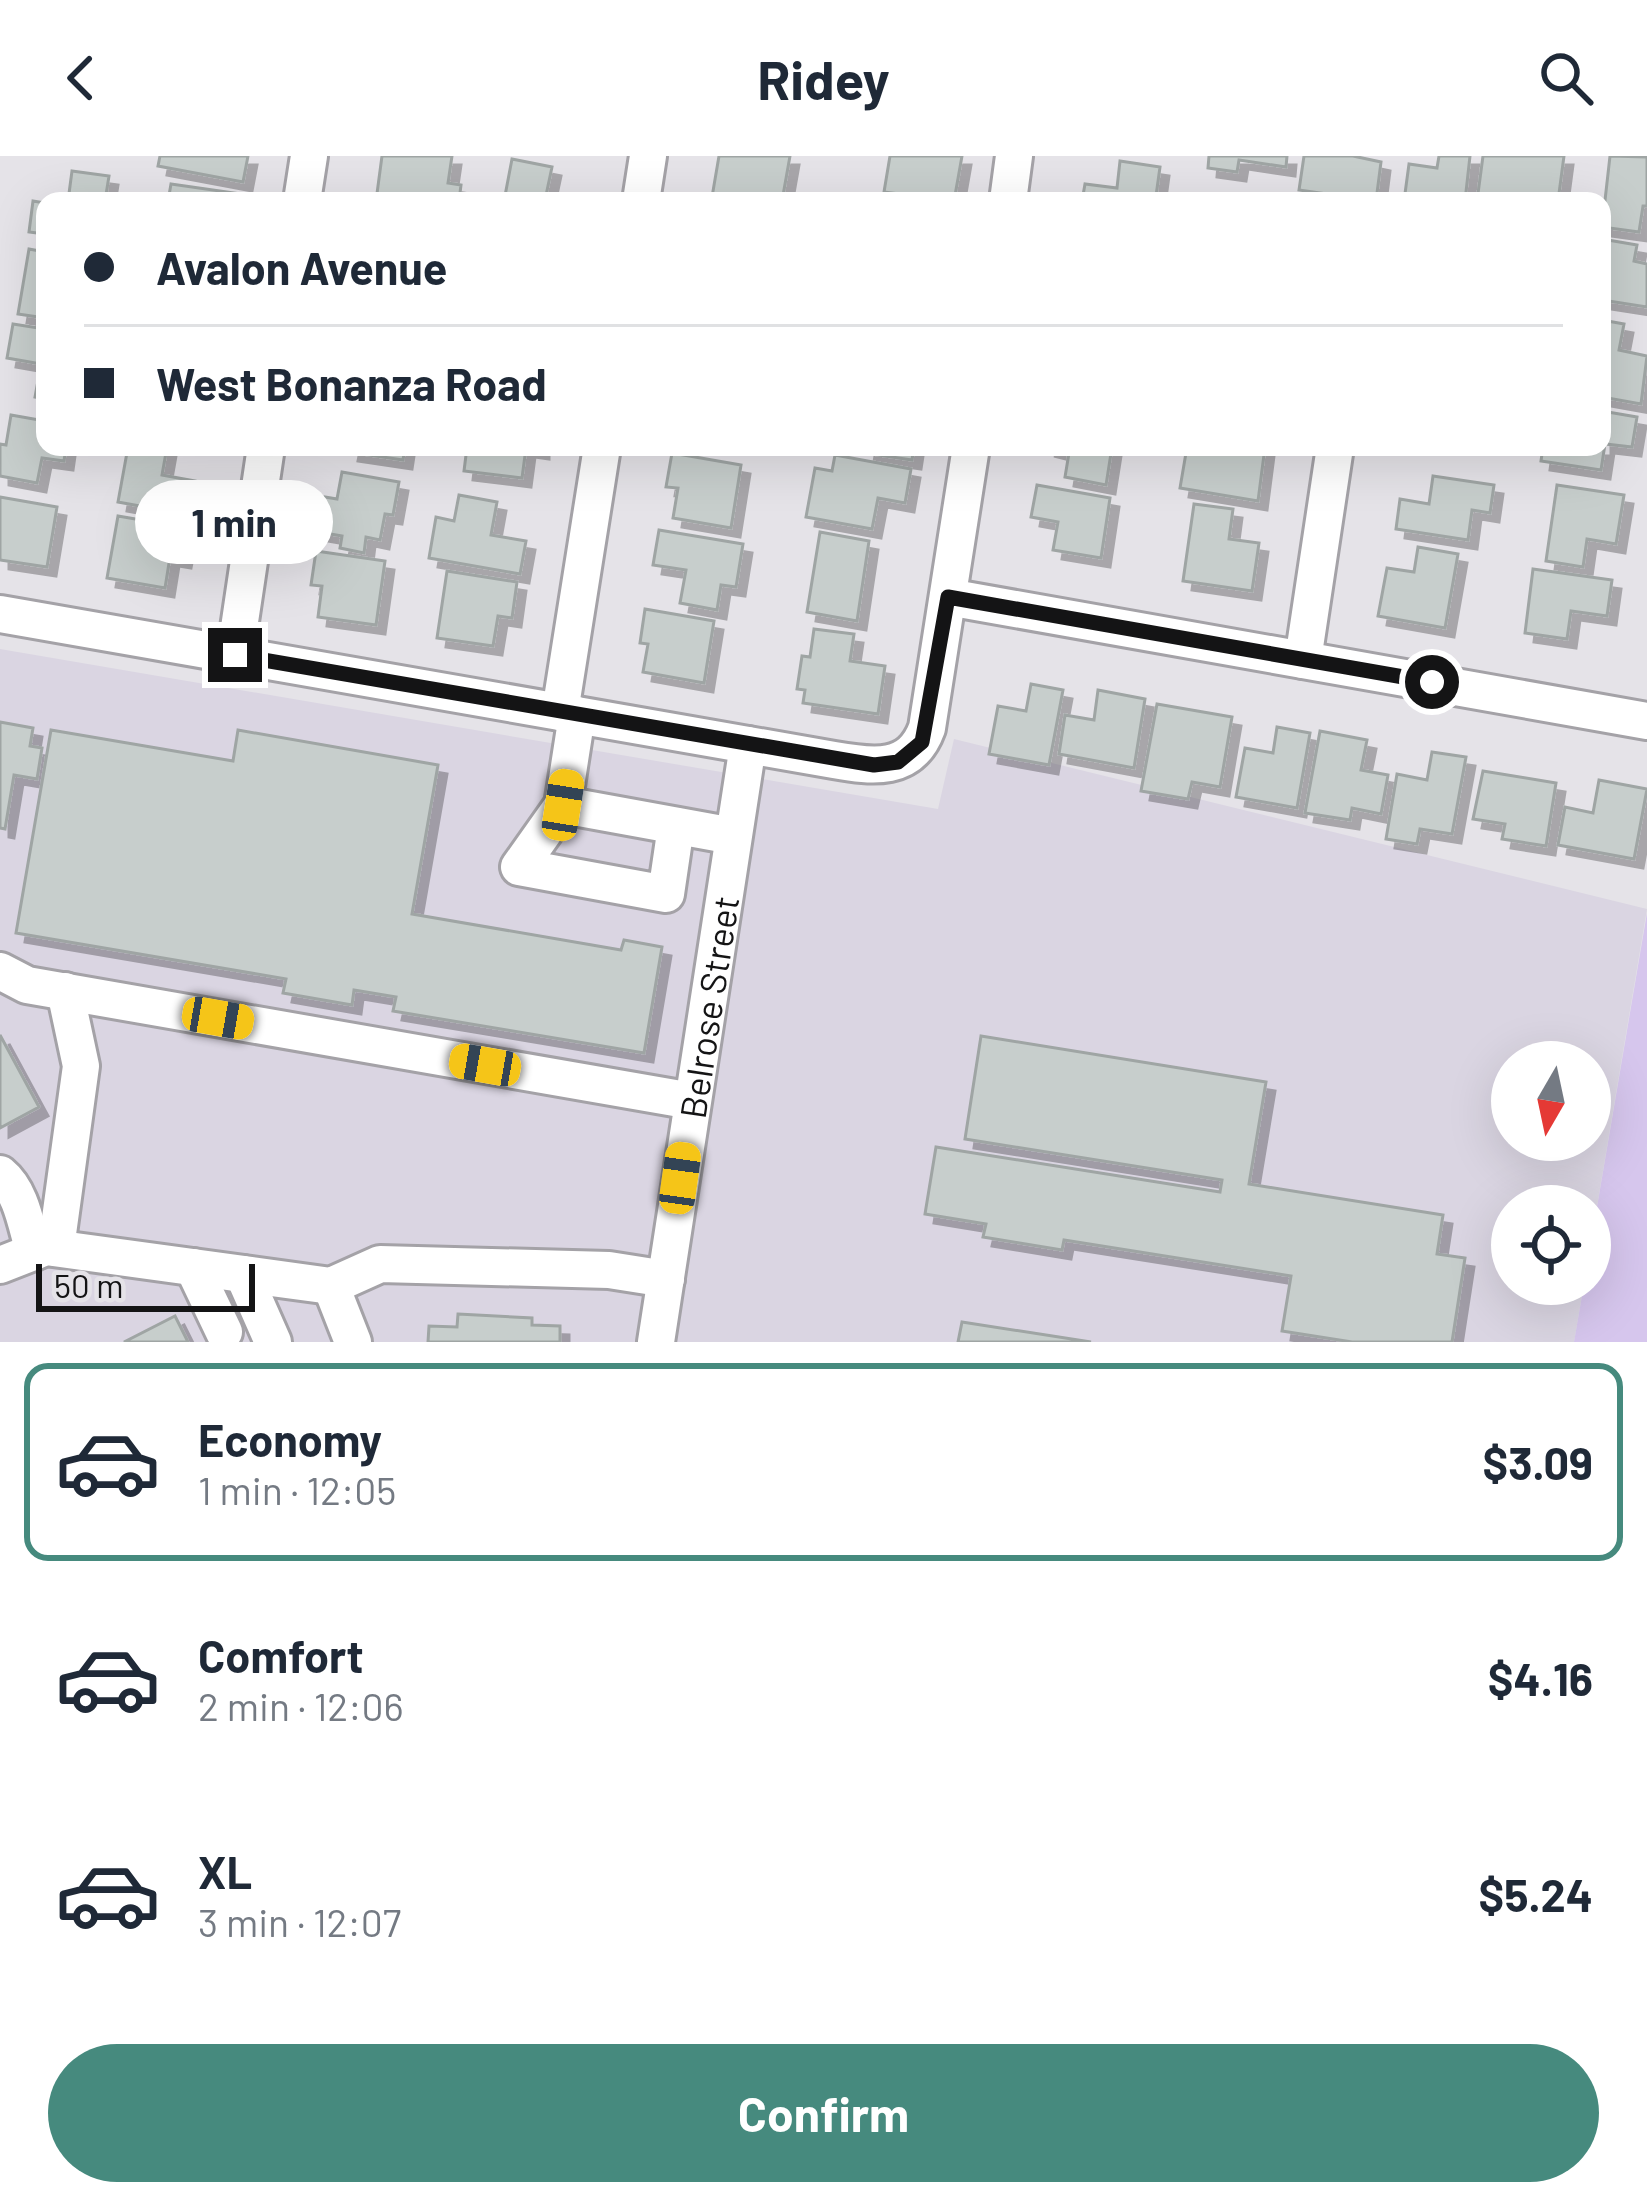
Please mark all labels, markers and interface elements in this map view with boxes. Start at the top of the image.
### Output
icon: back [48,45,114,111]
icon: search [1533,45,1599,111]
text: Ridey [757,46,890,111]
text: Avalon Avenue [156,240,447,294]
text: West Bonanza Road [156,356,547,410]
callout: 1 min [136,481,334,565]
text: 1 min [191,498,277,545]
route end [208,628,262,682]
route start [1405,655,1459,709]
car [540,767,586,843]
street label: Belrose Street [669,893,746,1121]
car [179,994,257,1042]
car [446,1041,524,1089]
north arrow [1491,1041,1611,1161]
map controls [1491,1041,1611,1305]
car [657,1140,703,1216]
button: locate [1491,1185,1611,1305]
scale bar [36,1258,255,1311]
text: 50 m [54,1265,124,1305]
icon: car [54,1408,162,1516]
text: Economy [198,1412,382,1466]
text: $3.09 [1482,1435,1593,1489]
text: 1 min · 12:05 [198,1466,396,1513]
icon: car [54,1624,162,1732]
text: Comfort [198,1628,364,1682]
text: $4.16 [1488,1651,1593,1705]
text: 2 min · 12:06 [198,1682,404,1729]
icon: car [54,1840,162,1948]
text: XL [198,1844,252,1898]
text: $5.24 [1478,1867,1593,1921]
text: 3 min · 12:07 [198,1898,401,1945]
button: Confirm [48,2044,1599,2182]

